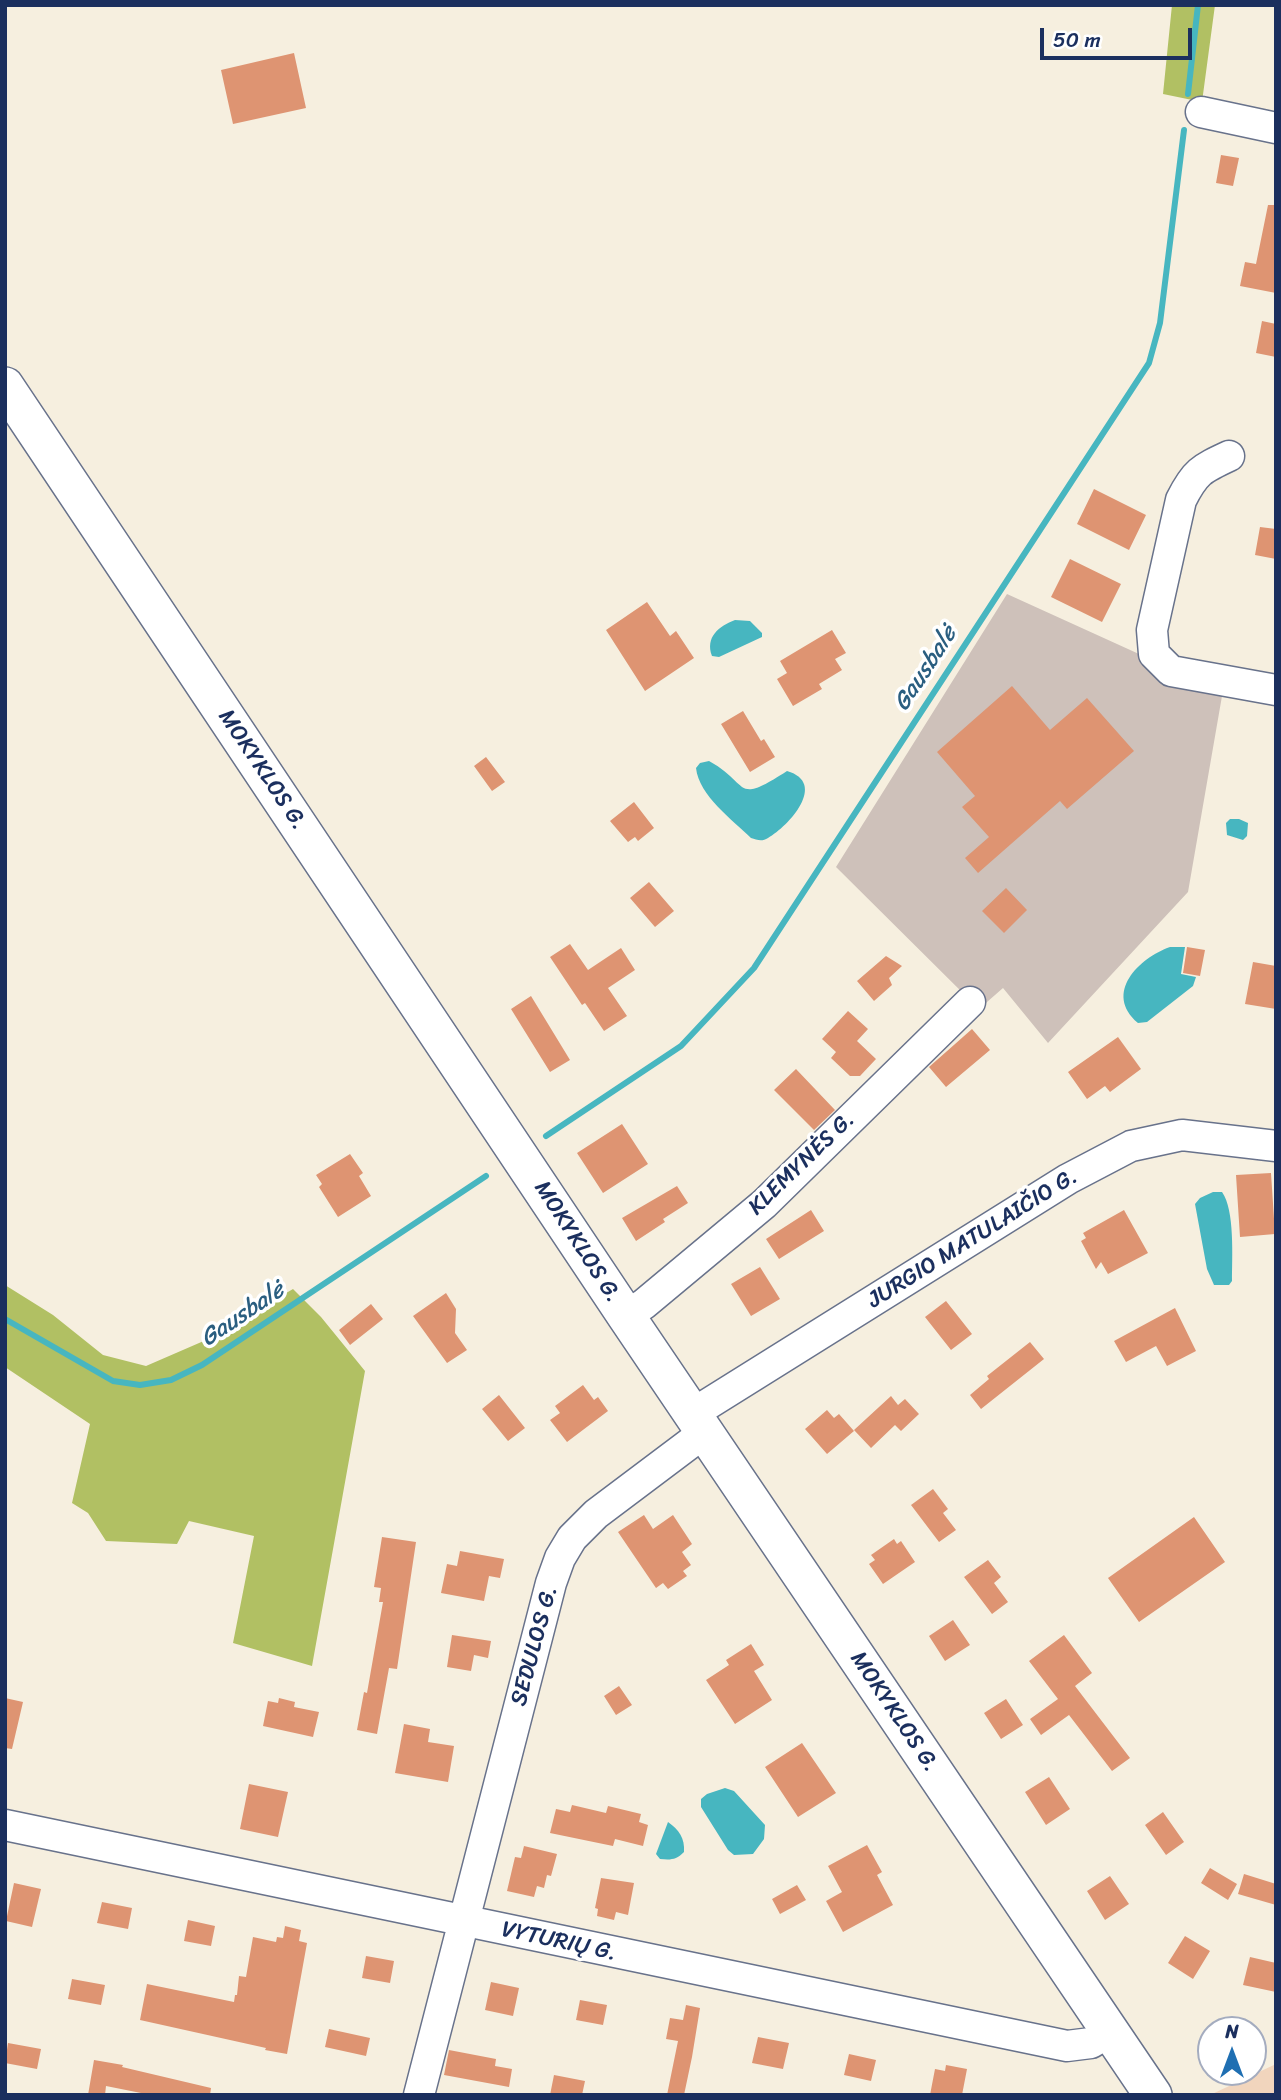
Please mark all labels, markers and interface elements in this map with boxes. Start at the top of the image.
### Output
scale bar [1043,14,1195,58]
text: 50 m [1053,21,1101,59]
water label: Gausbalė [888,621,964,717]
street label: MOKYKLOS G. [212,704,312,836]
street label: KLEMYNĖS G. [743,1106,861,1222]
street label: JURGIO MATULAIČIO G. [863,1163,1083,1315]
street label: MOKYKLOS G. [527,1176,627,1308]
water label: Gausbalė [196,1277,290,1353]
street label: SEDULOS G. [506,1583,564,1709]
street label: MOKYKLOS G. [844,1646,944,1778]
street label: VYTURIŲ G. [499,1916,619,1968]
text: N [1225,2015,1239,2048]
north arrow [1197,2016,1267,2086]

